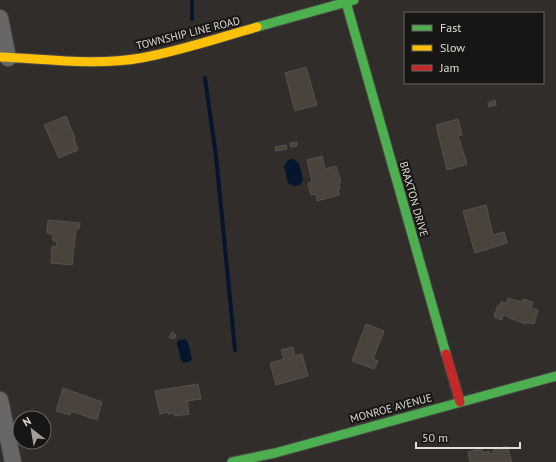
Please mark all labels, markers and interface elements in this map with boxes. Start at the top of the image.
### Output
legend [404,12,544,84]
street label: TOWNSHIP LINE ROAD [135,13,241,53]
text: Fast [440,20,461,35]
text: Slow [440,40,465,55]
text: Jam [439,60,459,75]
street label: BRAXTON DRIVE [397,160,431,238]
street label: MONROE AVENUE [348,390,434,426]
north arrow [12,410,52,450]
text: N [20,414,34,429]
scale bar [416,424,520,450]
text: 50 m [422,430,448,445]

